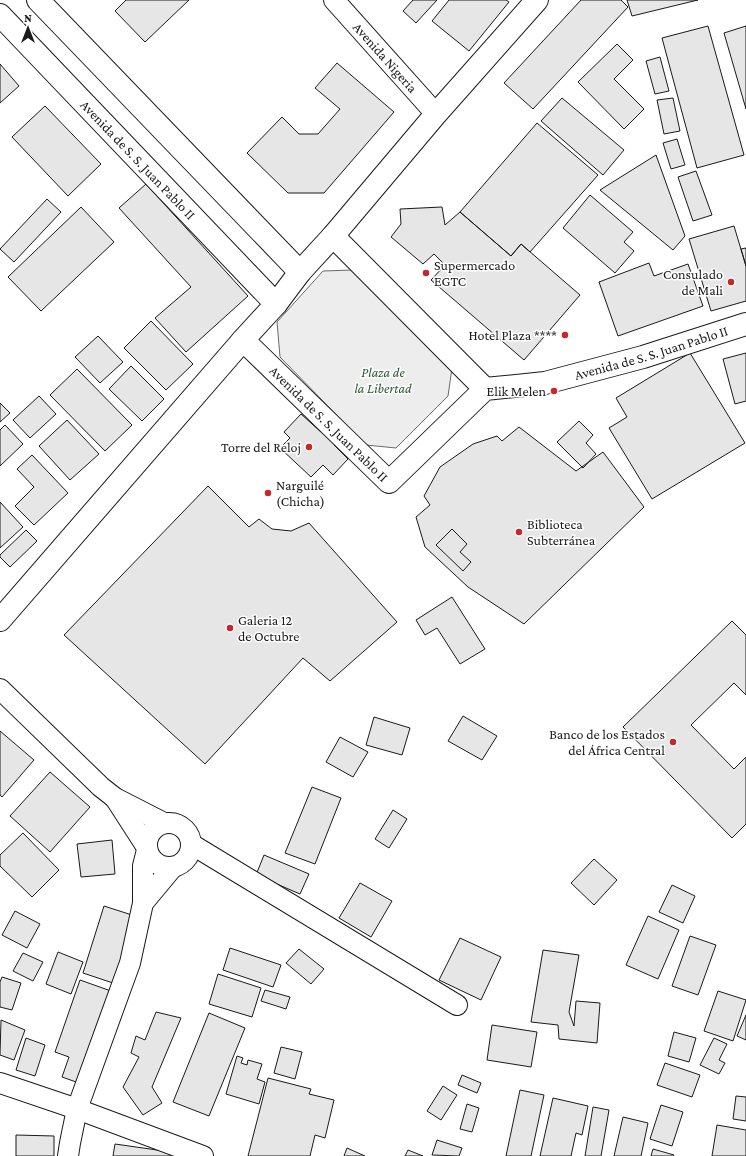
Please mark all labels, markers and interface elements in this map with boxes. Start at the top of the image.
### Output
north arrow [8,8,48,48]
text: N [24,12,32,24]
street label: Avenida Nigeria [350,19,421,96]
street label: Avenida de S. S. Juan Pablo II [77,97,199,223]
place label: Supermercado EGTC [434,257,515,289]
place label: Consulado de Mali [663,266,723,298]
marker: Supermercado EGTC [421,268,431,278]
marker: Consulado de Mali [726,277,736,287]
street label: Avenida de S. S. Juan Pablo II [573,322,730,383]
place label: Hotel Plaza **** [468,327,557,343]
marker: Hotel Plaza **** [560,330,570,340]
street label: Avenida de S. S. Juan Pablo II [266,362,392,485]
park label: Plaza de la Libertad [354,364,412,396]
place label: Elik Melen [487,383,546,399]
marker: Elik Melen [549,386,559,396]
place label: Torre del Reloj [221,439,301,456]
marker: Torre del Reloj [304,442,314,452]
place label: Narguilé (Chicha) [276,477,325,510]
marker: Narguilé (Chicha) [263,488,273,498]
place label: Biblioteca Subterránea [527,516,596,548]
marker: Biblioteca Subterránea [514,527,524,537]
place label: Galeria 12 de Octubre [238,612,299,644]
marker: Galeria 12 de Octubre [225,623,235,633]
place label: Banco de los Estados del África Central [549,726,665,758]
marker: Banco de los Estados del África Central [668,737,678,747]

